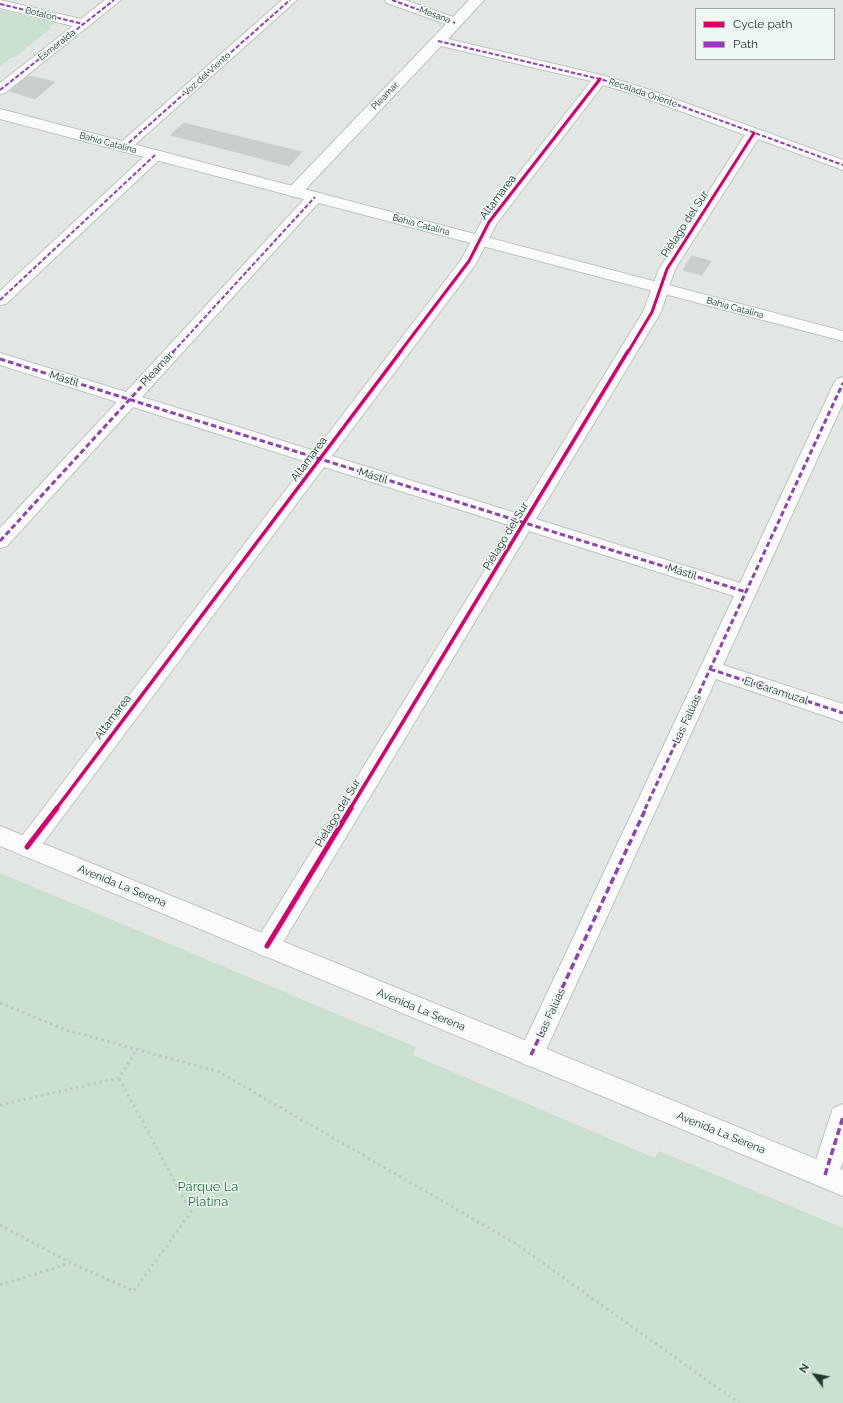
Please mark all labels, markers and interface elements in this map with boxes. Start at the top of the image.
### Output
street label: Mesana [418,4,452,26]
street label: Botalón [24,5,58,23]
legend [695,8,835,60]
text: Cycle path [733,17,792,31]
street label: Esmeralda [36,27,78,63]
text: Path [733,37,758,51]
street label: Voz del Viento [181,50,233,98]
street label: Recalada Oriente [607,76,679,110]
street label: Pleamar [369,80,401,112]
street label: Bahía Catalina [78,130,138,156]
street label: Altamarea [477,172,519,222]
street label: Piélago del Sur [658,188,712,260]
street label: Bahía Catalina [391,212,451,238]
street label: Bahía Catalina [705,295,765,321]
street label: Pleamar [138,349,176,389]
street label: Mástil [48,368,80,390]
street label: Altamarea [288,434,330,484]
street label: Mástil [357,465,389,487]
street label: Piélago del Sur [481,500,531,572]
street label: Mástil [666,561,698,583]
street label: El Caramuzal [742,674,810,708]
street label: Altamarea [92,692,134,742]
street label: Las Falúas [670,692,704,746]
street label: Piélago del Sur [313,777,363,849]
street label: Avenida La Serena [76,862,168,910]
street label: Avenida La Serena [375,986,467,1034]
street label: Las Falúas [534,986,568,1040]
street label: Avenida La Serena [675,1109,767,1157]
park label: Parque La Platina [178,1179,238,1210]
north arrow [795,1355,835,1395]
text: N [797,1361,812,1375]

